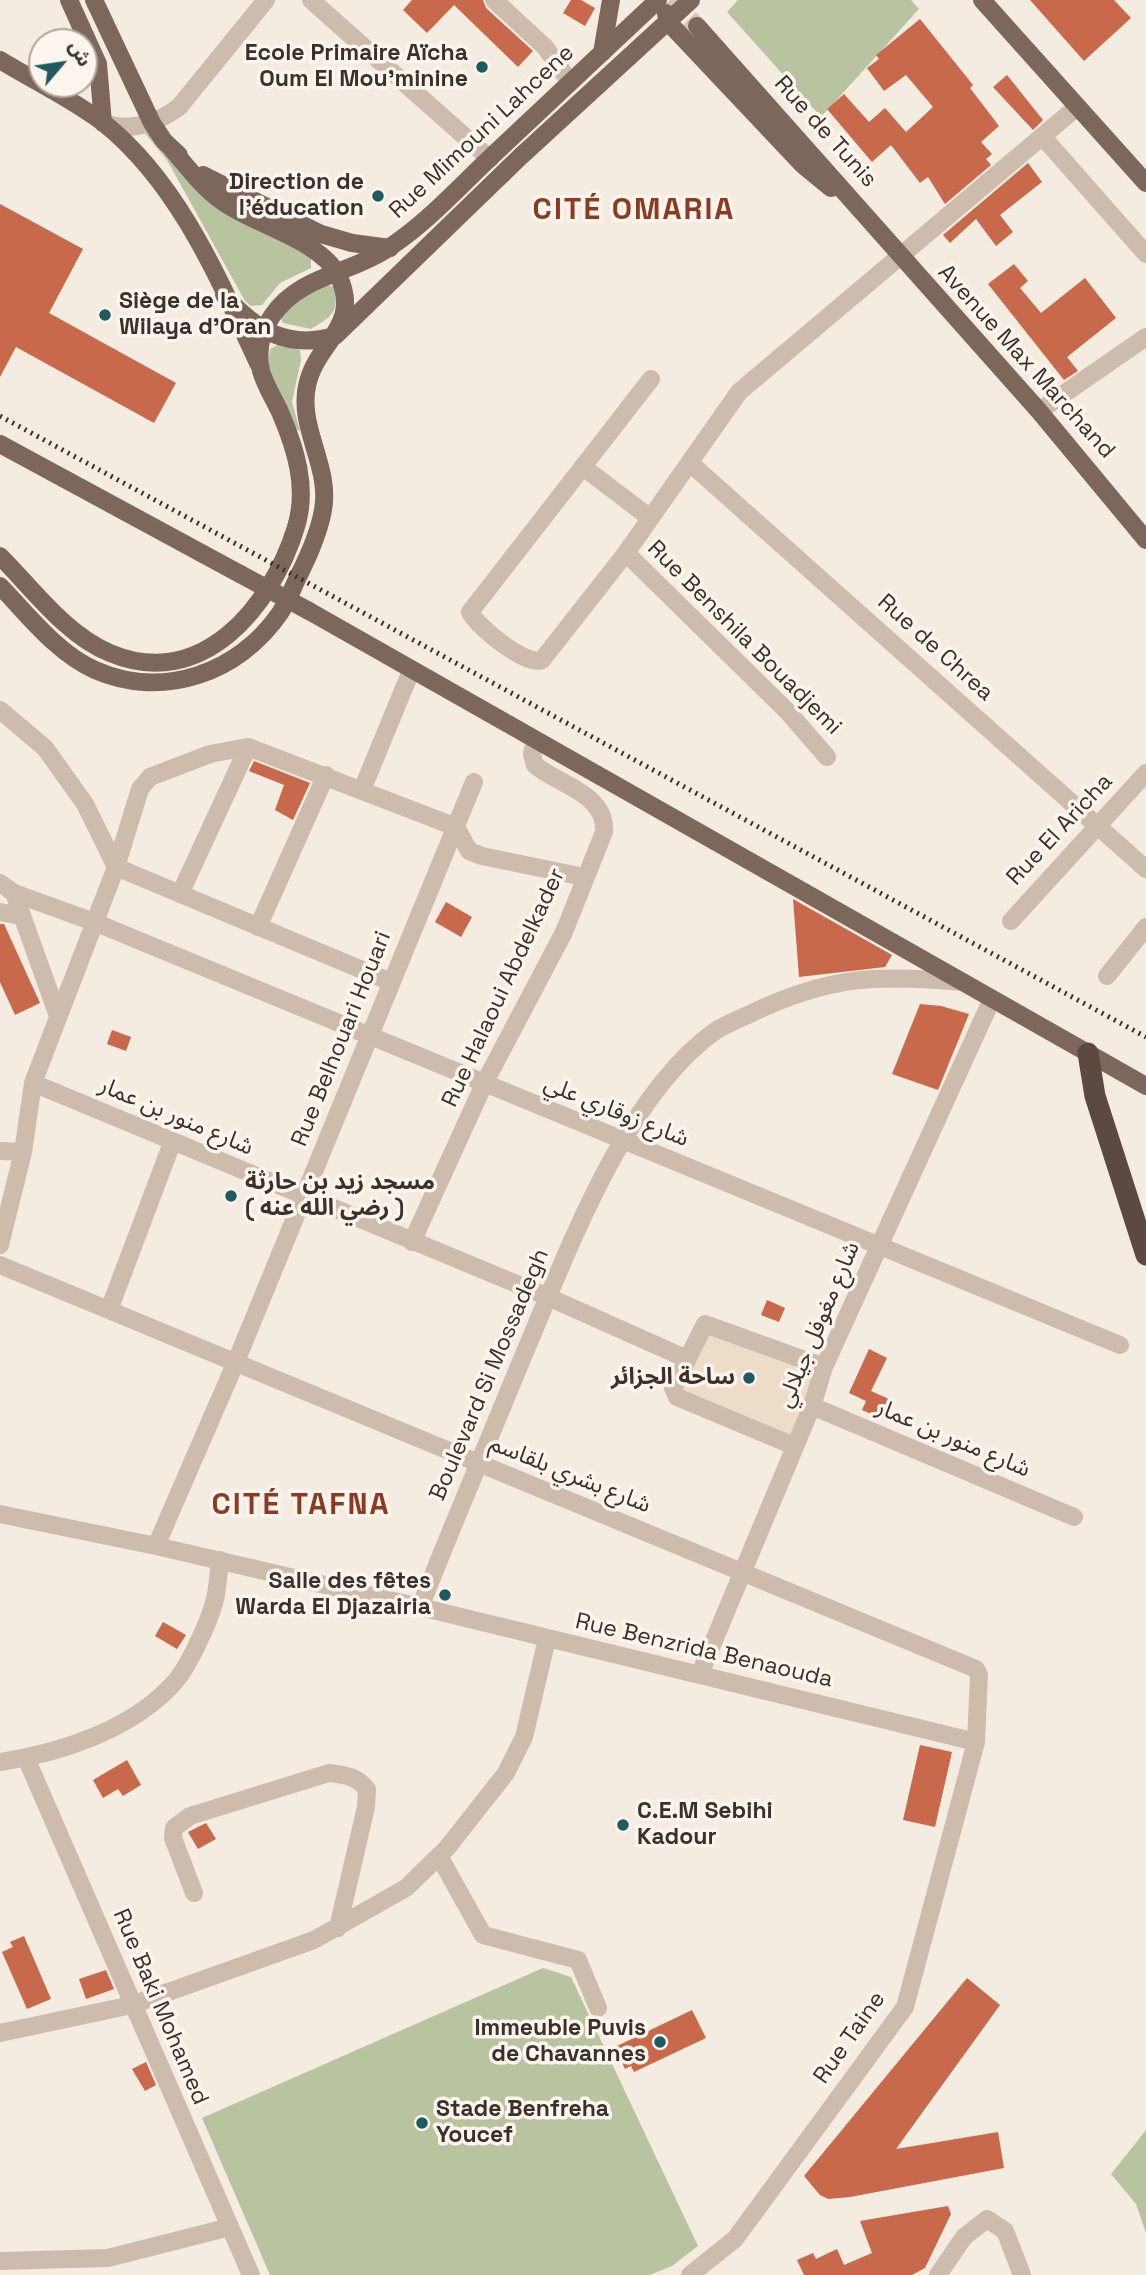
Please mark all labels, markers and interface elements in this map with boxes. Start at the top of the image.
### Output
north arrow [28,28,98,98]
text: ش [63,36,97,71]
street label: Rue Mimouni Lahcene [384,39,580,225]
place label: Ecole Primaire Aïcha Oum El Mou'minine [245,40,468,94]
marker: Ecole Primaire Aïcha Oum El Mou'minine [474,59,490,75]
street label: Rue de Tunis [768,71,882,193]
place label: Direction de l'éducation [229,169,364,223]
marker: Direction de l'éducation [370,188,386,204]
district label: CITÉ OMARIA [534,193,734,229]
street label: Avenue Max Marchand [932,259,1120,465]
place label: Siège de la Wilaya d'Oran [119,288,271,342]
marker: Siège de la Wilaya d'Oran [97,307,113,323]
street label: Rue Benshila Bouadjemi [641,535,847,741]
street label: Rue de Chrea [871,589,999,707]
street label: Rue El Aricha [1001,768,1119,892]
street label: Rue Halaoui Abdelkader [436,864,572,1112]
street label: Rue Belhouari Houari [286,928,398,1150]
street label: شارع زوقاري علي [540,1070,692,1154]
street label: شارع منور بن عمار [95,1072,257,1162]
place label: مسجد زيد بن حارثة ( رضي الله عنه ) [245,1169,435,1223]
marker: مسجد زيد بن حارثة ( رضي الله عنه ) [223,1188,239,1204]
street label: شارع مغوفل جيلالي [772,1238,866,1412]
street label: Boulevard Si Mossadegh [424,1245,556,1505]
place label: ساحة الجزائر [611,1364,735,1392]
marker: ساحة الجزائر [741,1370,757,1386]
street label: شارع منور بن عمار [872,1394,1034,1484]
street label: شارع بشري بلقاسم [486,1430,654,1520]
district label: CITÉ TAFNA [213,1488,389,1524]
place label: Salle des fêtes Warda El Djazairia [235,1568,431,1622]
marker: Salle des fêtes Warda El Djazairia [437,1587,453,1603]
street label: Rue Benzrida Benaouda [573,1608,835,1694]
place label: C.E.M Sebihi Kadour [637,1798,773,1852]
marker: C.E.M Sebihi Kadour [615,1817,631,1833]
street label: Rue Baki Mohamed [106,1905,214,2109]
street label: Rue Taine [808,1987,892,2089]
place label: Immeuble Puvis de Chavannes [474,2015,646,2069]
marker: Immeuble Puvis de Chavannes [652,2034,668,2050]
place label: Stade Benfreha Youcef [436,2096,609,2150]
marker: Stade Benfreha Youcef [414,2115,430,2131]

